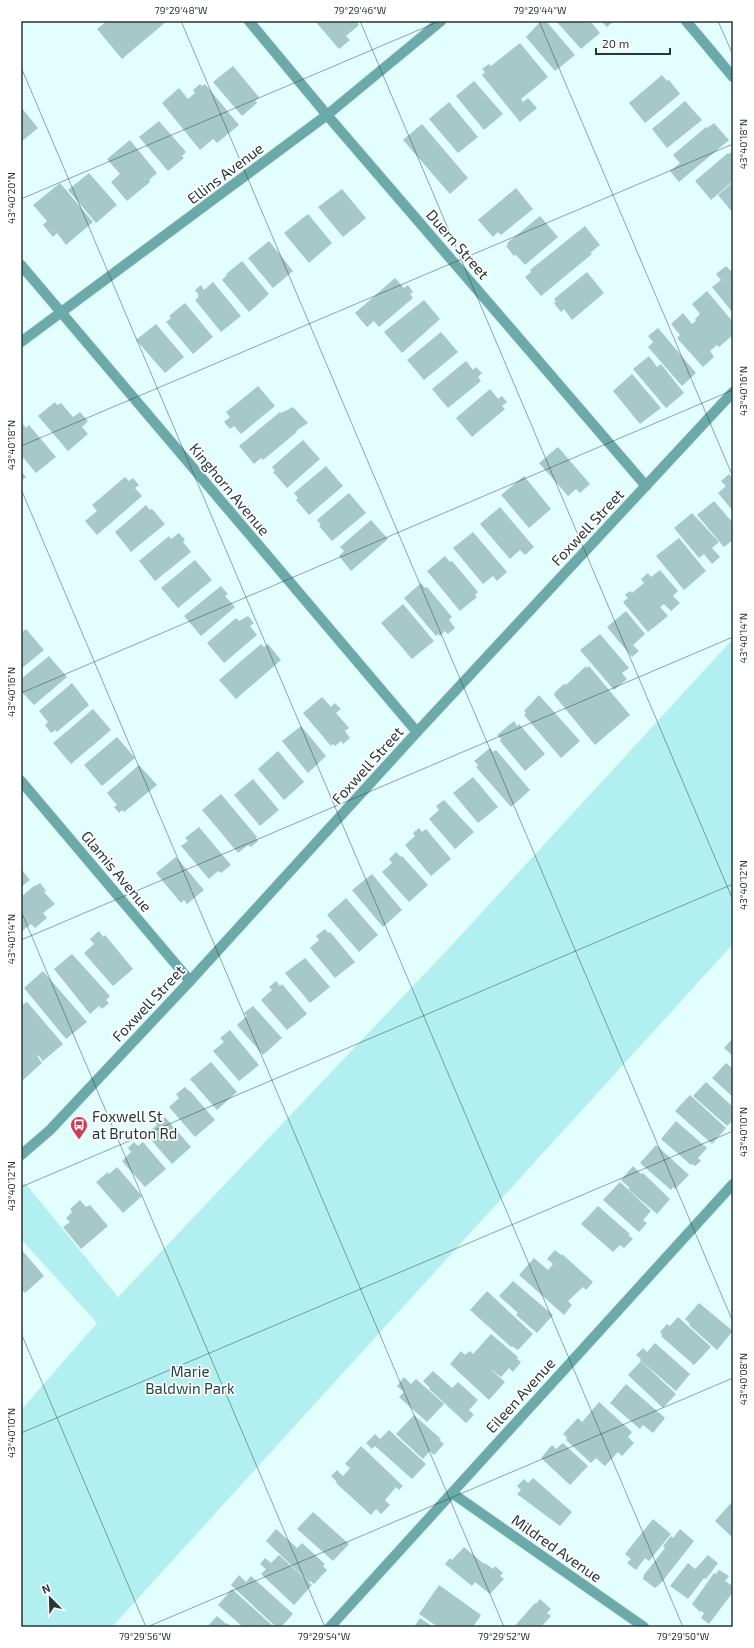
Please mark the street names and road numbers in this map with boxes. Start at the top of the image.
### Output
street label: Ellins Avenue [183,139,267,207]
street label: Duern Street [423,206,493,283]
street label: Kinghorn Avenue [186,439,274,539]
street label: Foxwell Street [547,485,627,569]
street label: Foxwell Street [328,722,407,807]
street label: Glamis Avenue [78,827,156,915]
street label: Foxwell Street [108,961,188,1045]
street label: Eileen Avenue [482,1354,558,1436]
street label: Mildred Avenue [509,1510,605,1586]

